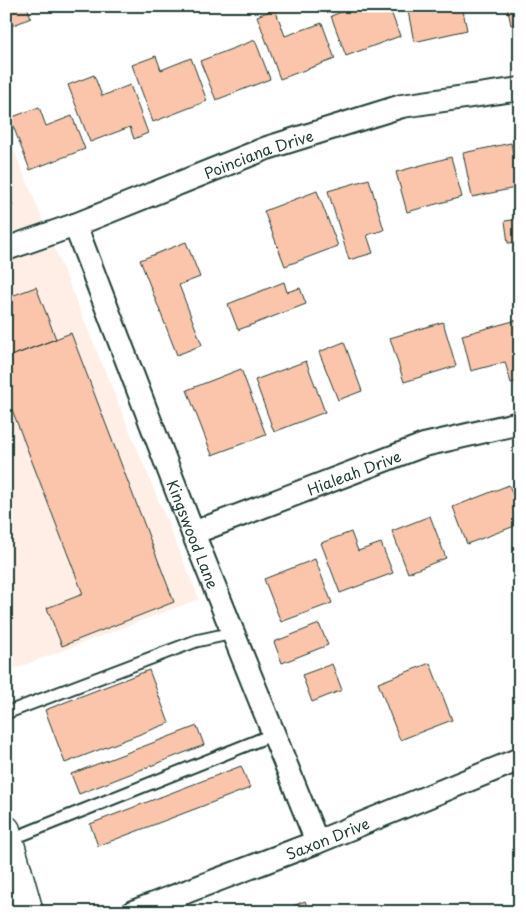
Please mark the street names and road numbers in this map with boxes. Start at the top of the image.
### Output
street label: Poinciana Drive [200,123,316,184]
street label: Hialeah Drive [303,443,404,500]
street label: Kingswood Lane [162,476,226,592]
street label: Saxon Drive [282,810,372,864]

